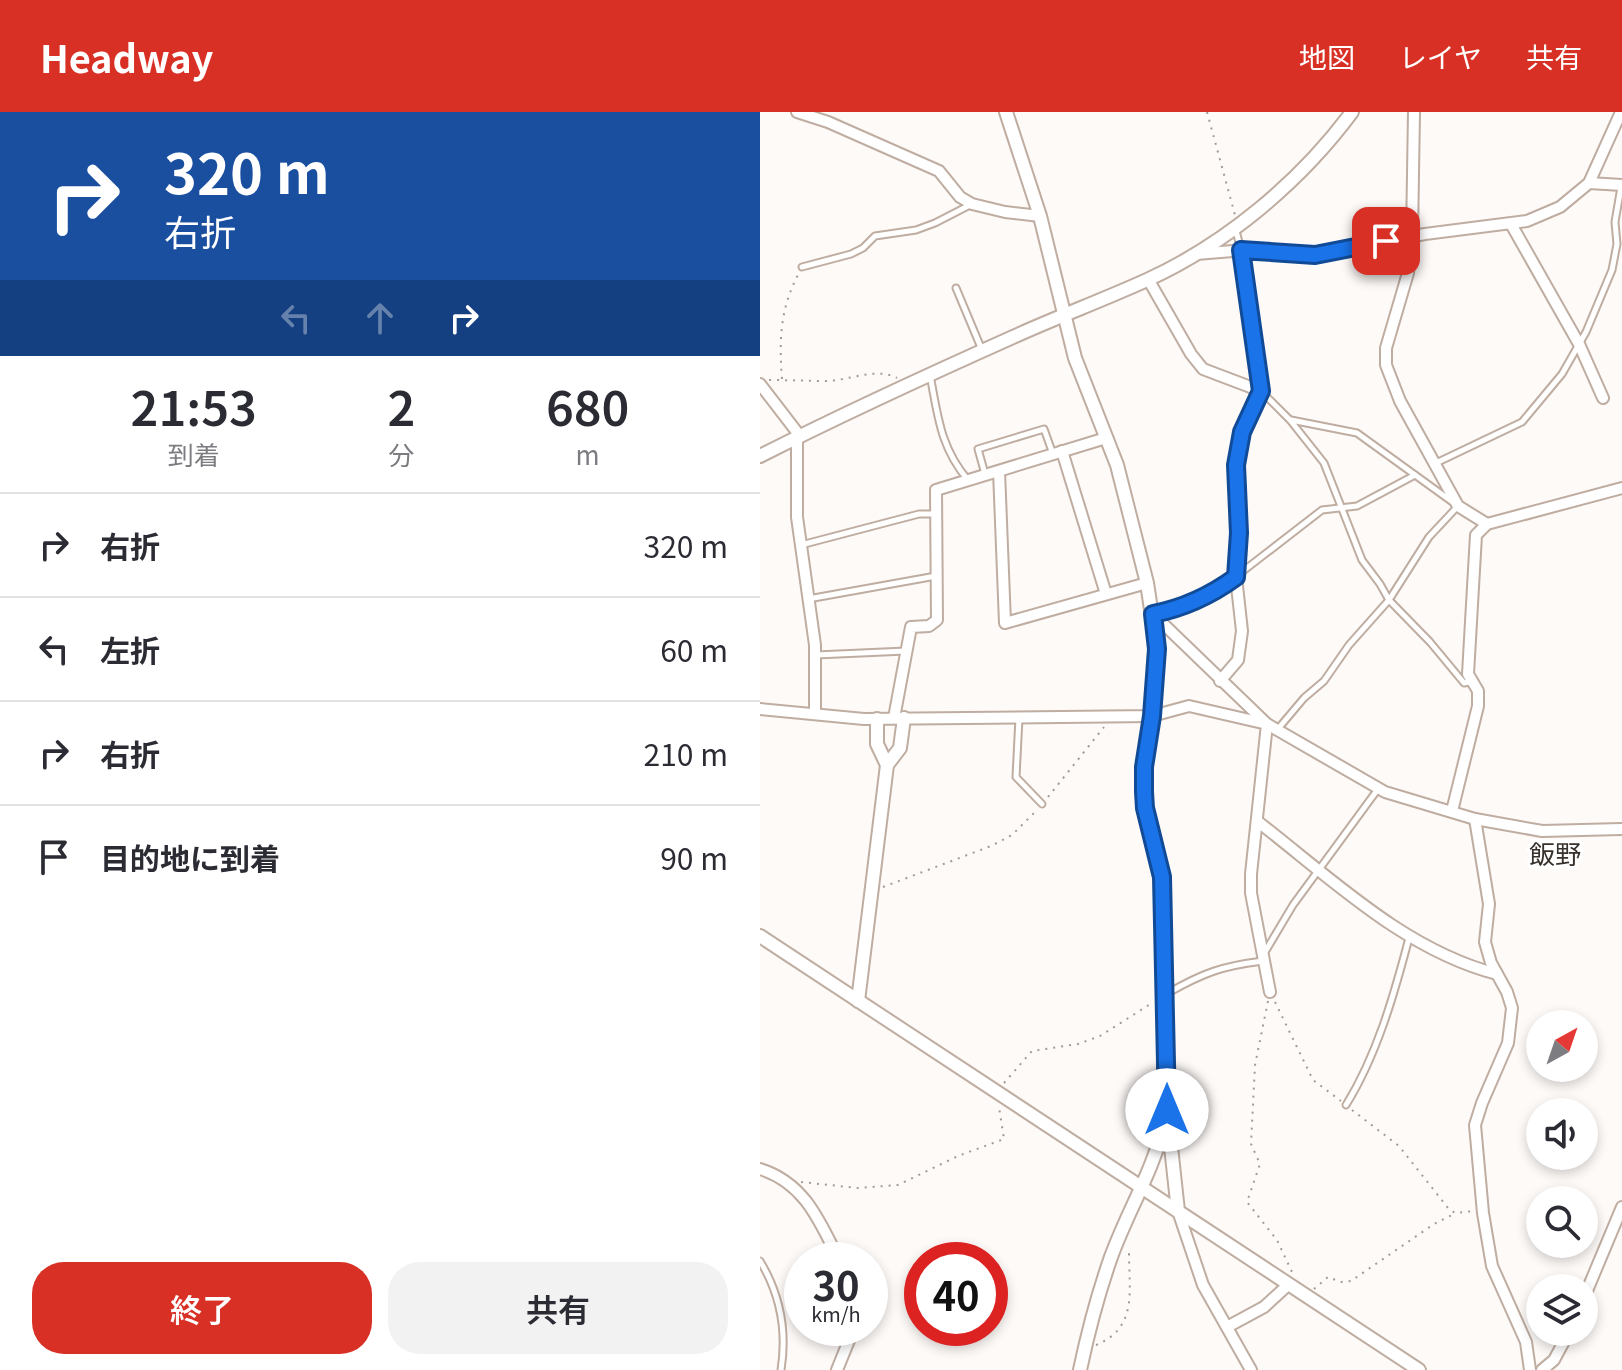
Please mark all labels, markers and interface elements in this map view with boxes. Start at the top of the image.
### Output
text: Headway [40,29,213,84]
text: 地図 [1299,36,1355,76]
text: レイヤ [1399,36,1482,76]
text: 共有 [1526,36,1582,76]
text: 320 m [164,129,330,210]
icon: right [32,144,136,248]
text: 右折 [164,204,236,256]
pin [1352,207,1420,275]
icon: arrive [1364,219,1408,263]
icon: left [274,296,318,340]
icon: ahead [358,296,402,340]
icon: right [442,296,486,340]
text: 21:53 [131,370,257,440]
text: 2 [387,370,415,440]
text: 680 [546,370,629,440]
text: 到着 [168,435,220,472]
text: 分 [388,435,414,472]
text: m [576,435,600,472]
icon: right [32,523,76,567]
text: 右折 [100,523,160,567]
text: 320 m [644,523,728,567]
icon: left [32,627,76,671]
text: 左折 [100,627,160,671]
text: 60 m [660,627,728,671]
icon: right [32,731,76,775]
text: 右折 [100,731,160,775]
text: 210 m [644,731,728,775]
district label: 飯野 [1529,834,1581,871]
icon: arrive [32,835,76,879]
text: 目的地に到着 [100,835,280,879]
text: 90 m [660,835,728,879]
north arrow [1526,1010,1598,1082]
map controls [1526,1010,1598,1346]
position arrow [1125,1068,1209,1152]
button: sound [1526,1098,1598,1170]
button: search [1526,1186,1598,1258]
speed limit sign: 40 [904,1242,1008,1346]
text: 30 [812,1255,860,1313]
button: 終了 [32,1262,372,1354]
button: 共有 [388,1262,728,1354]
button: layers [1526,1274,1598,1346]
text: km/h [811,1299,861,1328]

